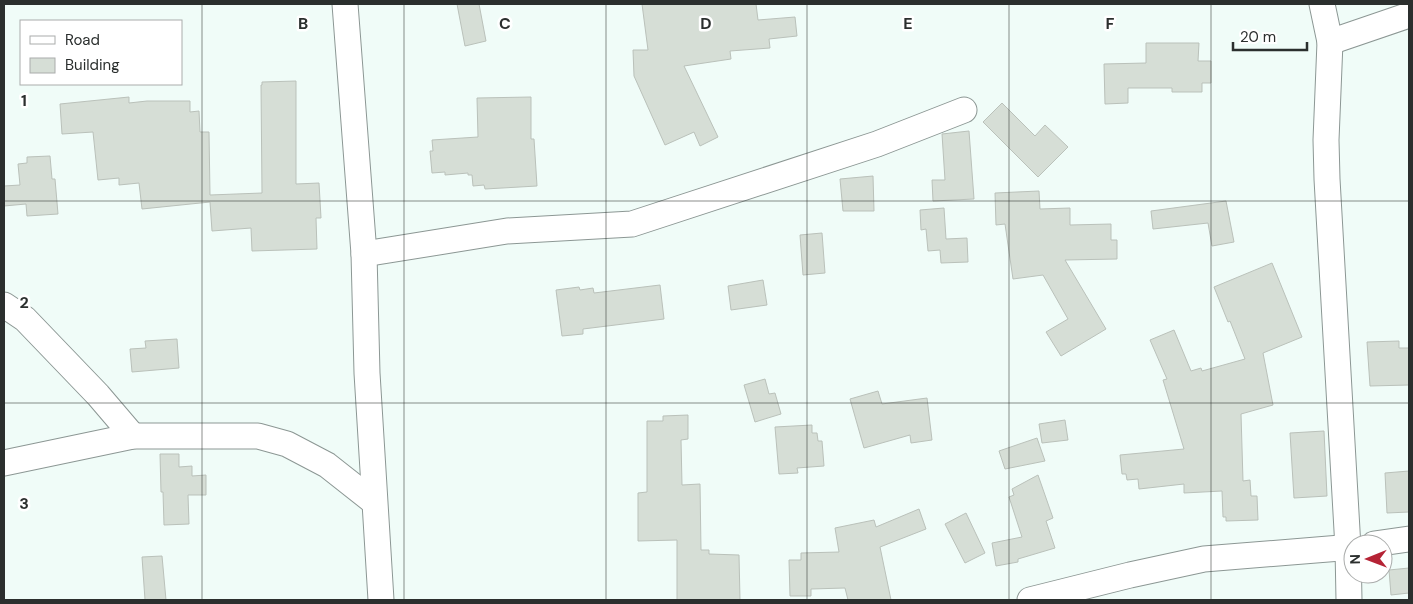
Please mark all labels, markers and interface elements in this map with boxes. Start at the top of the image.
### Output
text: B [298,13,308,34]
text: C [499,13,511,34]
text: D [700,13,712,34]
text: E [903,13,913,34]
text: F [1106,13,1115,34]
legend [20,20,182,85]
scale bar [1233,20,1307,52]
text: 20 m [1240,27,1276,47]
text: Road [65,30,100,50]
text: Building [65,55,120,75]
text: 1 [21,90,27,111]
text: 2 [19,292,29,313]
text: 3 [19,493,29,514]
north arrow [1343,534,1393,584]
text: N [1346,554,1364,564]

